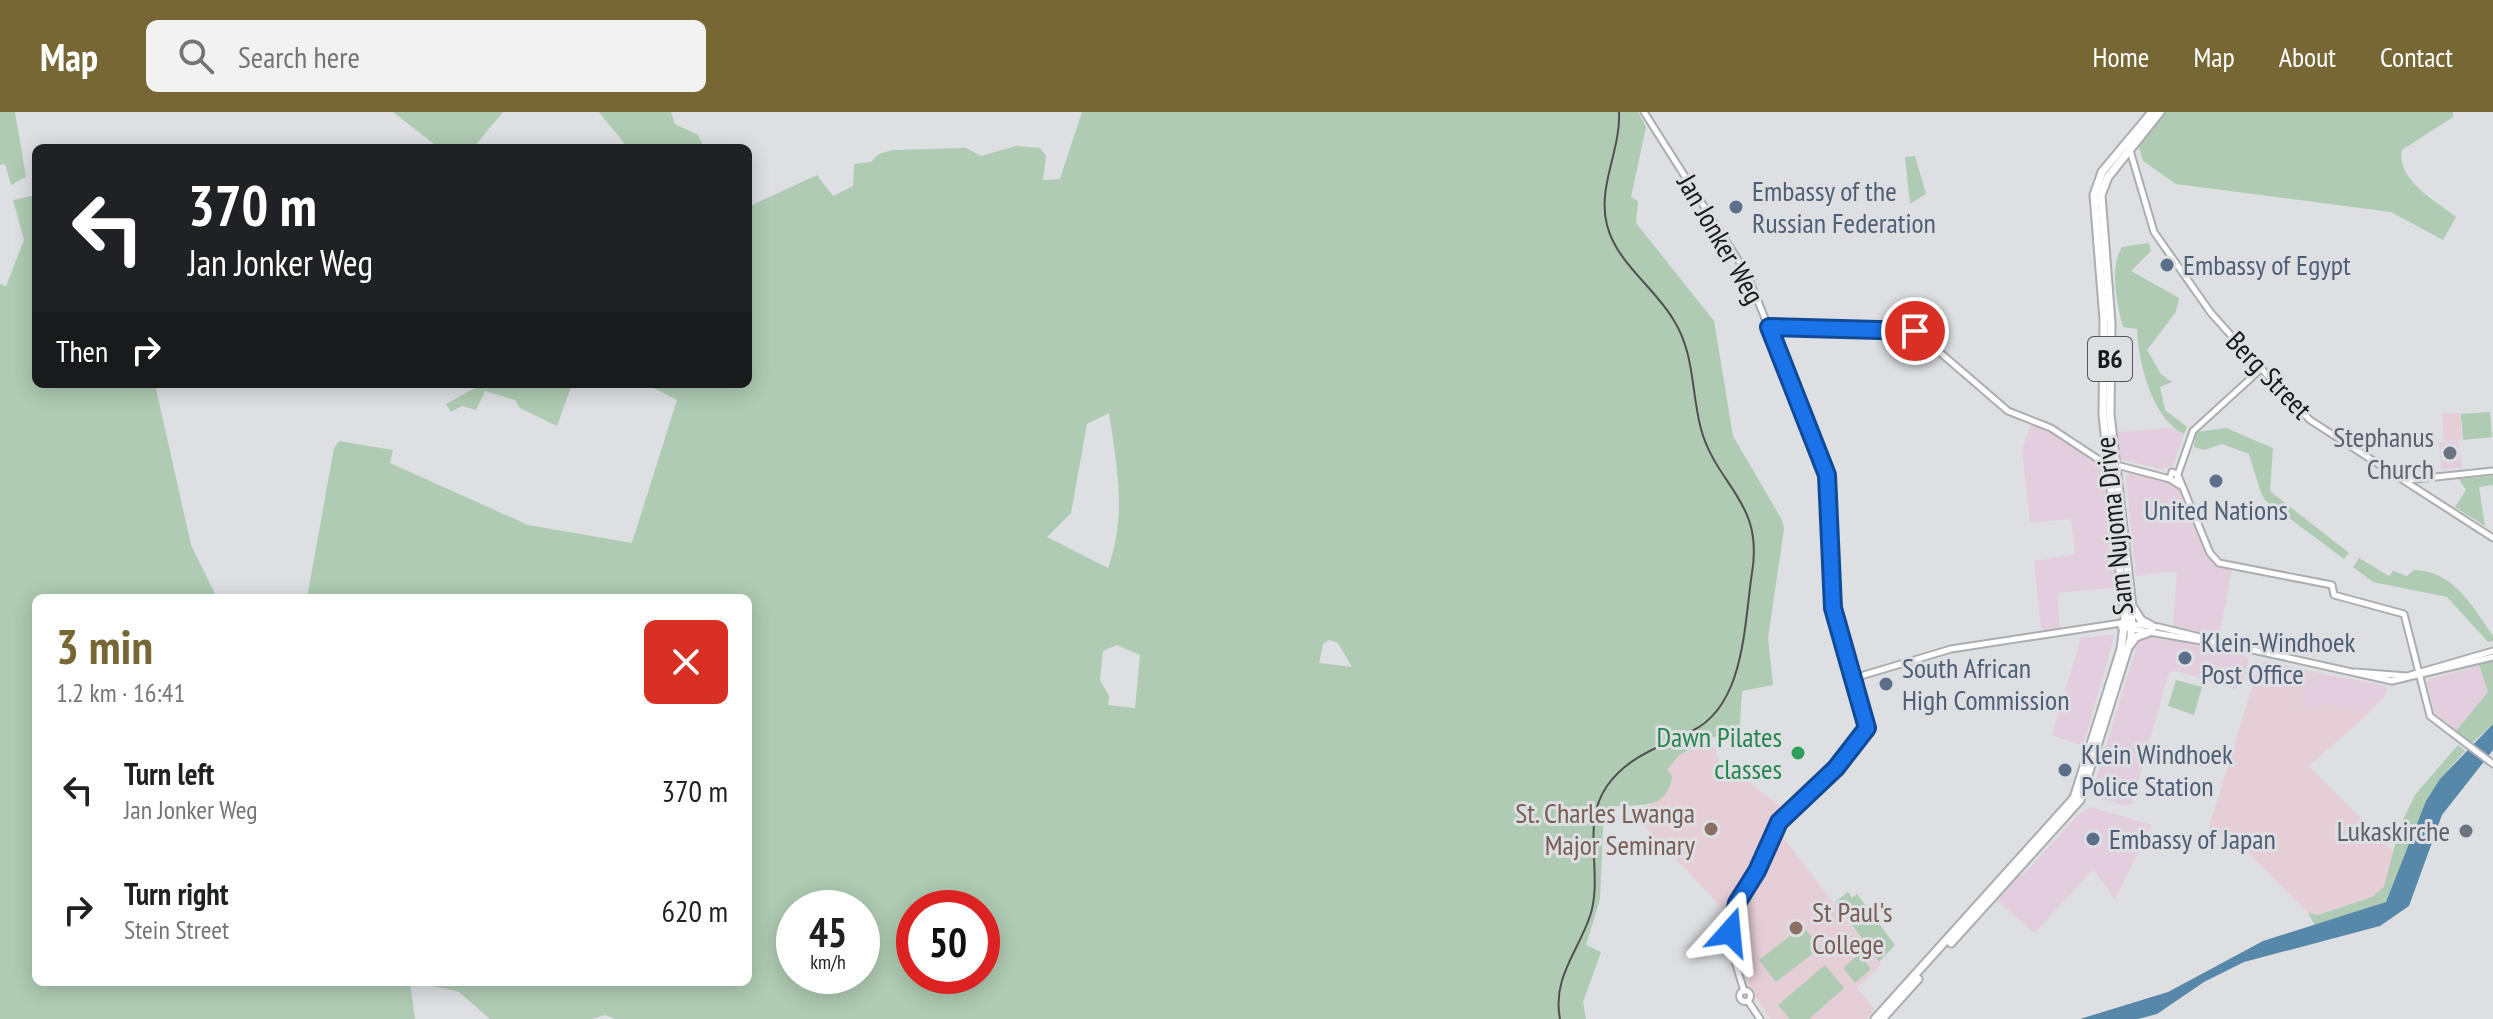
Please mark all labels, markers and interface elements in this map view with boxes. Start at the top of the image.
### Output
search box [146,20,706,92]
text: Map [40,32,98,81]
icon: search [174,34,218,78]
text: Search here [238,37,360,76]
text: Home [2093,38,2149,75]
text: Map [2193,38,2235,75]
text: About [2279,38,2336,75]
text: Contact [2380,38,2453,75]
street label: Jan Jonker Weg [1669,166,1773,310]
text: 370 m [188,169,317,241]
place label: Embassy of the Russian Federation [1752,172,1936,241]
icon: left [56,176,160,280]
marker: Embassy of the Russian Federation [1727,198,1745,216]
text: Jan Jonker Weg [188,239,373,286]
place label: Embassy of Egypt [2183,246,2351,283]
marker: Embassy of Egypt [2158,256,2176,274]
pin [1881,297,1949,365]
icon: arrive [1893,309,1937,353]
street label: Berg Street [2218,323,2321,427]
icon: right [124,328,168,372]
text: Then [56,331,108,370]
road number: B6 [2088,337,2132,381]
place label: Stephanus Church [2333,418,2434,487]
street label: Sam Nujoma Drive [2086,435,2141,617]
marker: Stephanus Church [2441,444,2459,462]
marker: United Nations [2207,472,2225,490]
place label: United Nations [2144,491,2288,528]
text: 3 min [56,615,153,677]
button: close [644,620,728,704]
place label: Klein-Windhoek Post Office [2201,623,2356,692]
place label: South African High Commission [1902,649,2070,718]
marker: Klein-Windhoek Post Office [2176,649,2194,667]
marker: South African High Commission [1877,675,1895,693]
text: 1.2 km · 16:41 [56,676,185,709]
place label: Dawn Pilates classes [1656,718,1782,787]
place label: Klein Windhoek Police Station [2081,735,2233,804]
marker: Dawn Pilates classes [1789,744,1807,762]
text: Turn left [124,754,214,793]
marker: Klein Windhoek Police Station [2056,761,2074,779]
icon: left [56,768,100,812]
text: 370 m [662,771,728,810]
text: Jan Jonker Weg [124,793,258,826]
place label: St. Charles Lwanga Major Seminary [1515,794,1695,863]
place label: Lukaskirche [2337,812,2450,849]
marker: St. Charles Lwanga Major Seminary [1702,820,1720,838]
place label: Embassy of Japan [2109,820,2276,857]
marker: Lukaskirche [2457,822,2475,840]
marker: Embassy of Japan [2084,830,2102,848]
text: Turn right [124,874,228,913]
icon: right [56,888,100,932]
speed limit sign: 50 [896,890,1000,994]
position arrow [1688,890,1772,974]
text: 620 m [662,891,728,930]
place label: St Paul's College [1812,893,1892,962]
text: 45 [809,906,847,958]
text: Stein Street [124,913,229,946]
marker: St Paul's College [1787,919,1805,937]
text: km/h [810,949,846,975]

